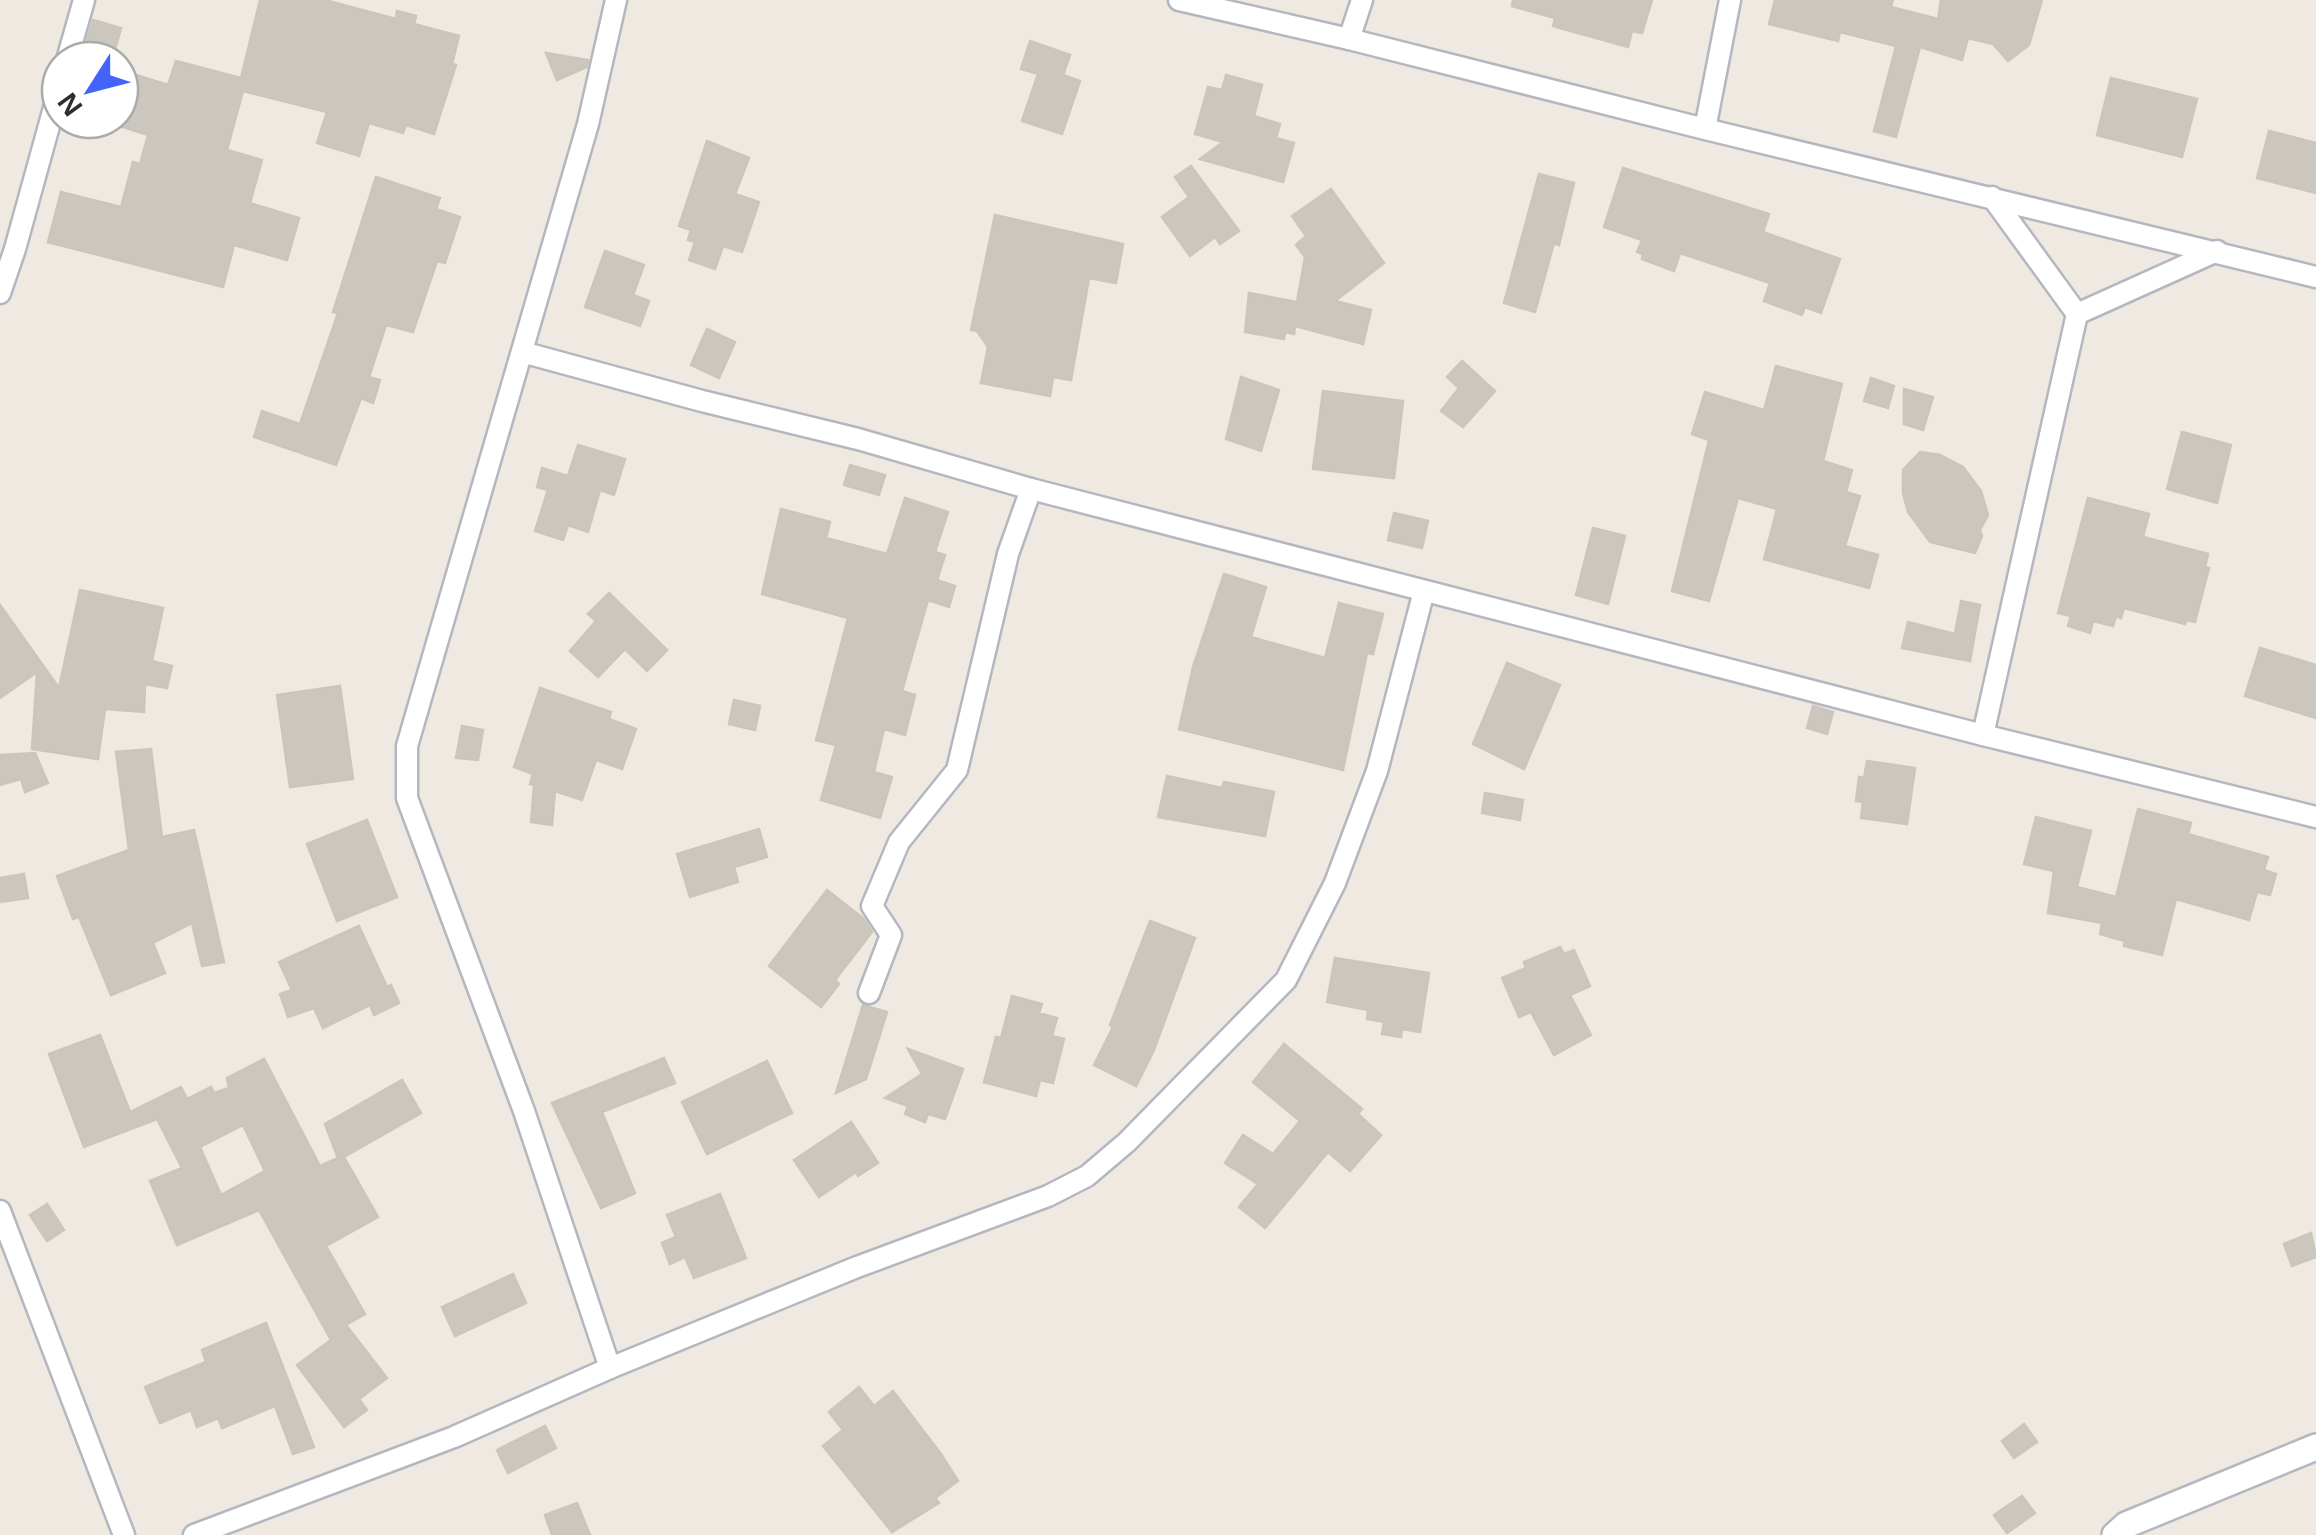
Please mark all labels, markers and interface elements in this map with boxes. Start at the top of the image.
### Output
north arrow [40,40,140,140]
text: N [52,87,89,122]

